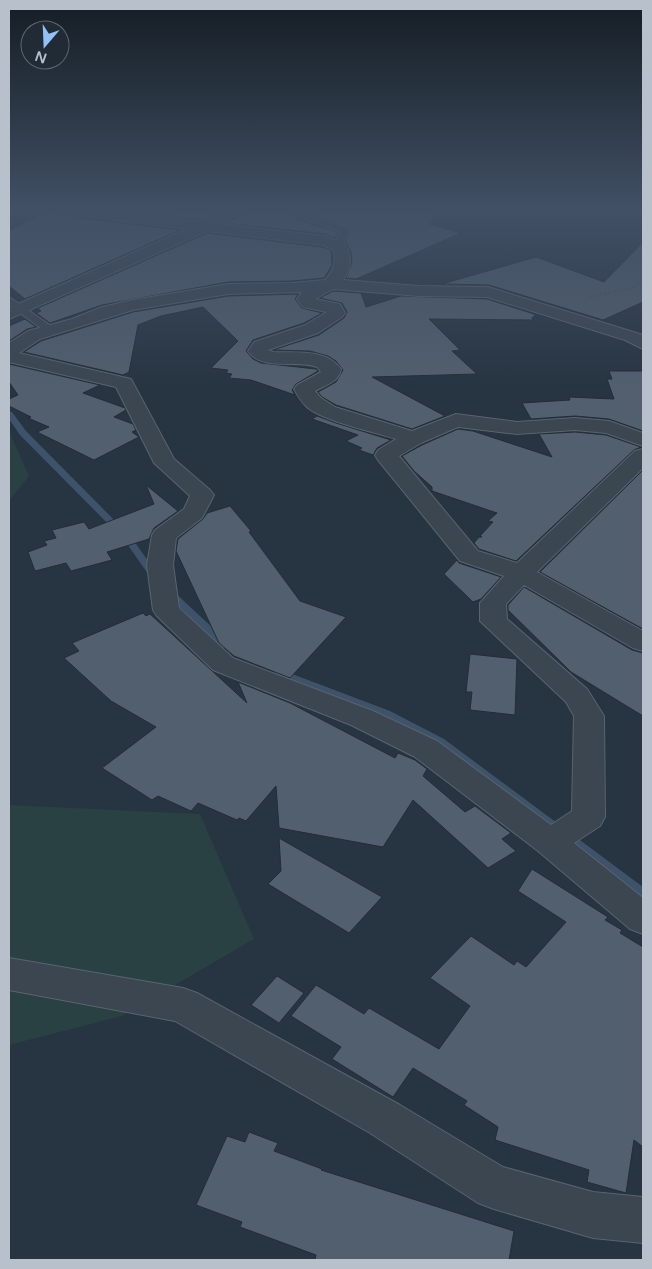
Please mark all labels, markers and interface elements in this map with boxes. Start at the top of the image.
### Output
north arrow [20,20,70,70]
text: N [33,47,49,67]

